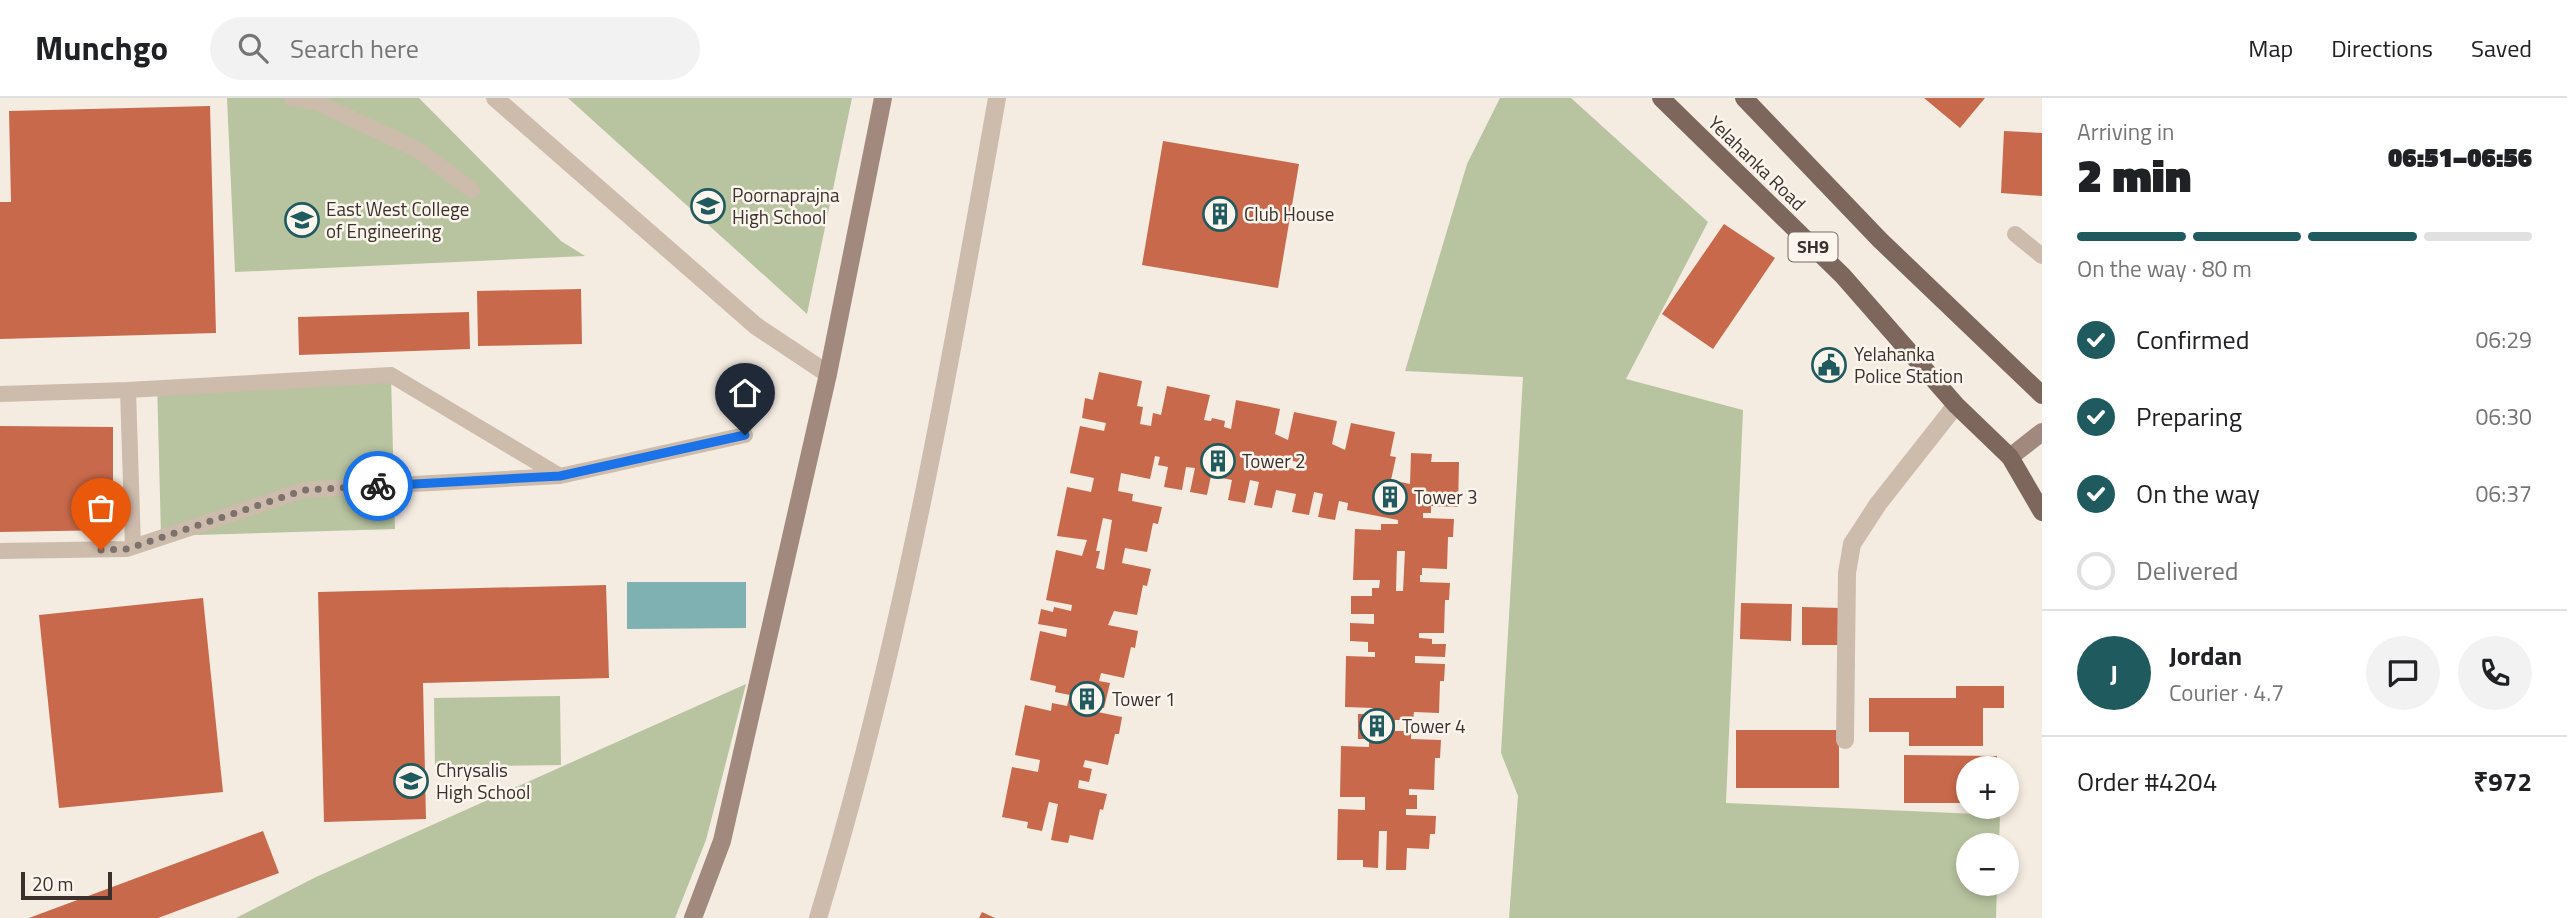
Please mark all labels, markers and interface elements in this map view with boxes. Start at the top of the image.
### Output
search box [210,17,700,80]
text: Munchgo [35,23,168,73]
icon: search [234,29,272,67]
text: Search here [290,29,419,68]
text: Map [2248,30,2293,66]
text: Directions [2331,30,2433,66]
text: Saved [2471,30,2532,66]
street label: Yelahanka Road [1702,108,1813,217]
text: Arriving in [2077,114,2174,149]
text: 06:51–06:56 [2388,138,2532,177]
text: 2 min [2077,140,2191,210]
place label: Poornaprajna High School [732,180,840,231]
school or university icon: Poornaprajna High School [689,187,727,225]
place label: East West College of Engineering [326,194,469,245]
building icon: Club House [1201,195,1239,233]
place label: Club House [1244,199,1334,228]
school or university icon: East West College of Engineering [283,201,321,239]
road number: SH9 [1788,232,1838,262]
text: On the way · 80 m [2077,251,2252,286]
text: Confirmed [2136,320,2250,359]
icon: check [2077,321,2115,359]
text: 06:29 [2475,322,2532,357]
place label: Yelahanka Police Station [1854,339,1963,390]
public building icon: Yelahanka Police Station [1810,346,1848,384]
pin [715,363,775,435]
icon: home [726,374,764,412]
text: Preparing [2136,397,2242,436]
icon: check [2077,398,2115,436]
text: 06:30 [2475,399,2532,434]
building icon: Tower 2 [1199,442,1237,480]
place label: Tower 2 [1242,446,1306,475]
courier [343,451,413,521]
icon: bike [359,467,397,505]
text: On the way [2136,474,2260,513]
icon: check [2077,475,2115,513]
text: 06:37 [2475,476,2532,511]
pin [71,478,131,550]
building icon: Tower 3 [1371,478,1409,516]
place label: Tower 3 [1414,482,1478,511]
icon: bag [82,489,120,527]
text: Delivered [2136,551,2239,590]
text: Jordan [2169,636,2242,675]
button: chat [2366,636,2440,710]
button: phone [2458,636,2532,710]
text: J [2110,654,2118,693]
text: Courier · 4.7 [2169,675,2284,710]
building icon: Tower 1 [1068,680,1106,718]
place label: Tower 1 [1112,684,1176,713]
building icon: Tower 4 [1358,707,1396,745]
place label: Tower 4 [1402,711,1466,740]
place label: Chrysalis High School [436,755,530,806]
map controls [1956,756,2019,896]
button: + [1956,756,2019,819]
school or university icon: Chrysalis High School [392,762,430,800]
text: Order #4204 [2077,762,2217,801]
text: ₹972 [2473,762,2532,801]
button: − [1956,833,2019,896]
scale bar [21,869,112,901]
text: 20 m [32,869,73,898]

